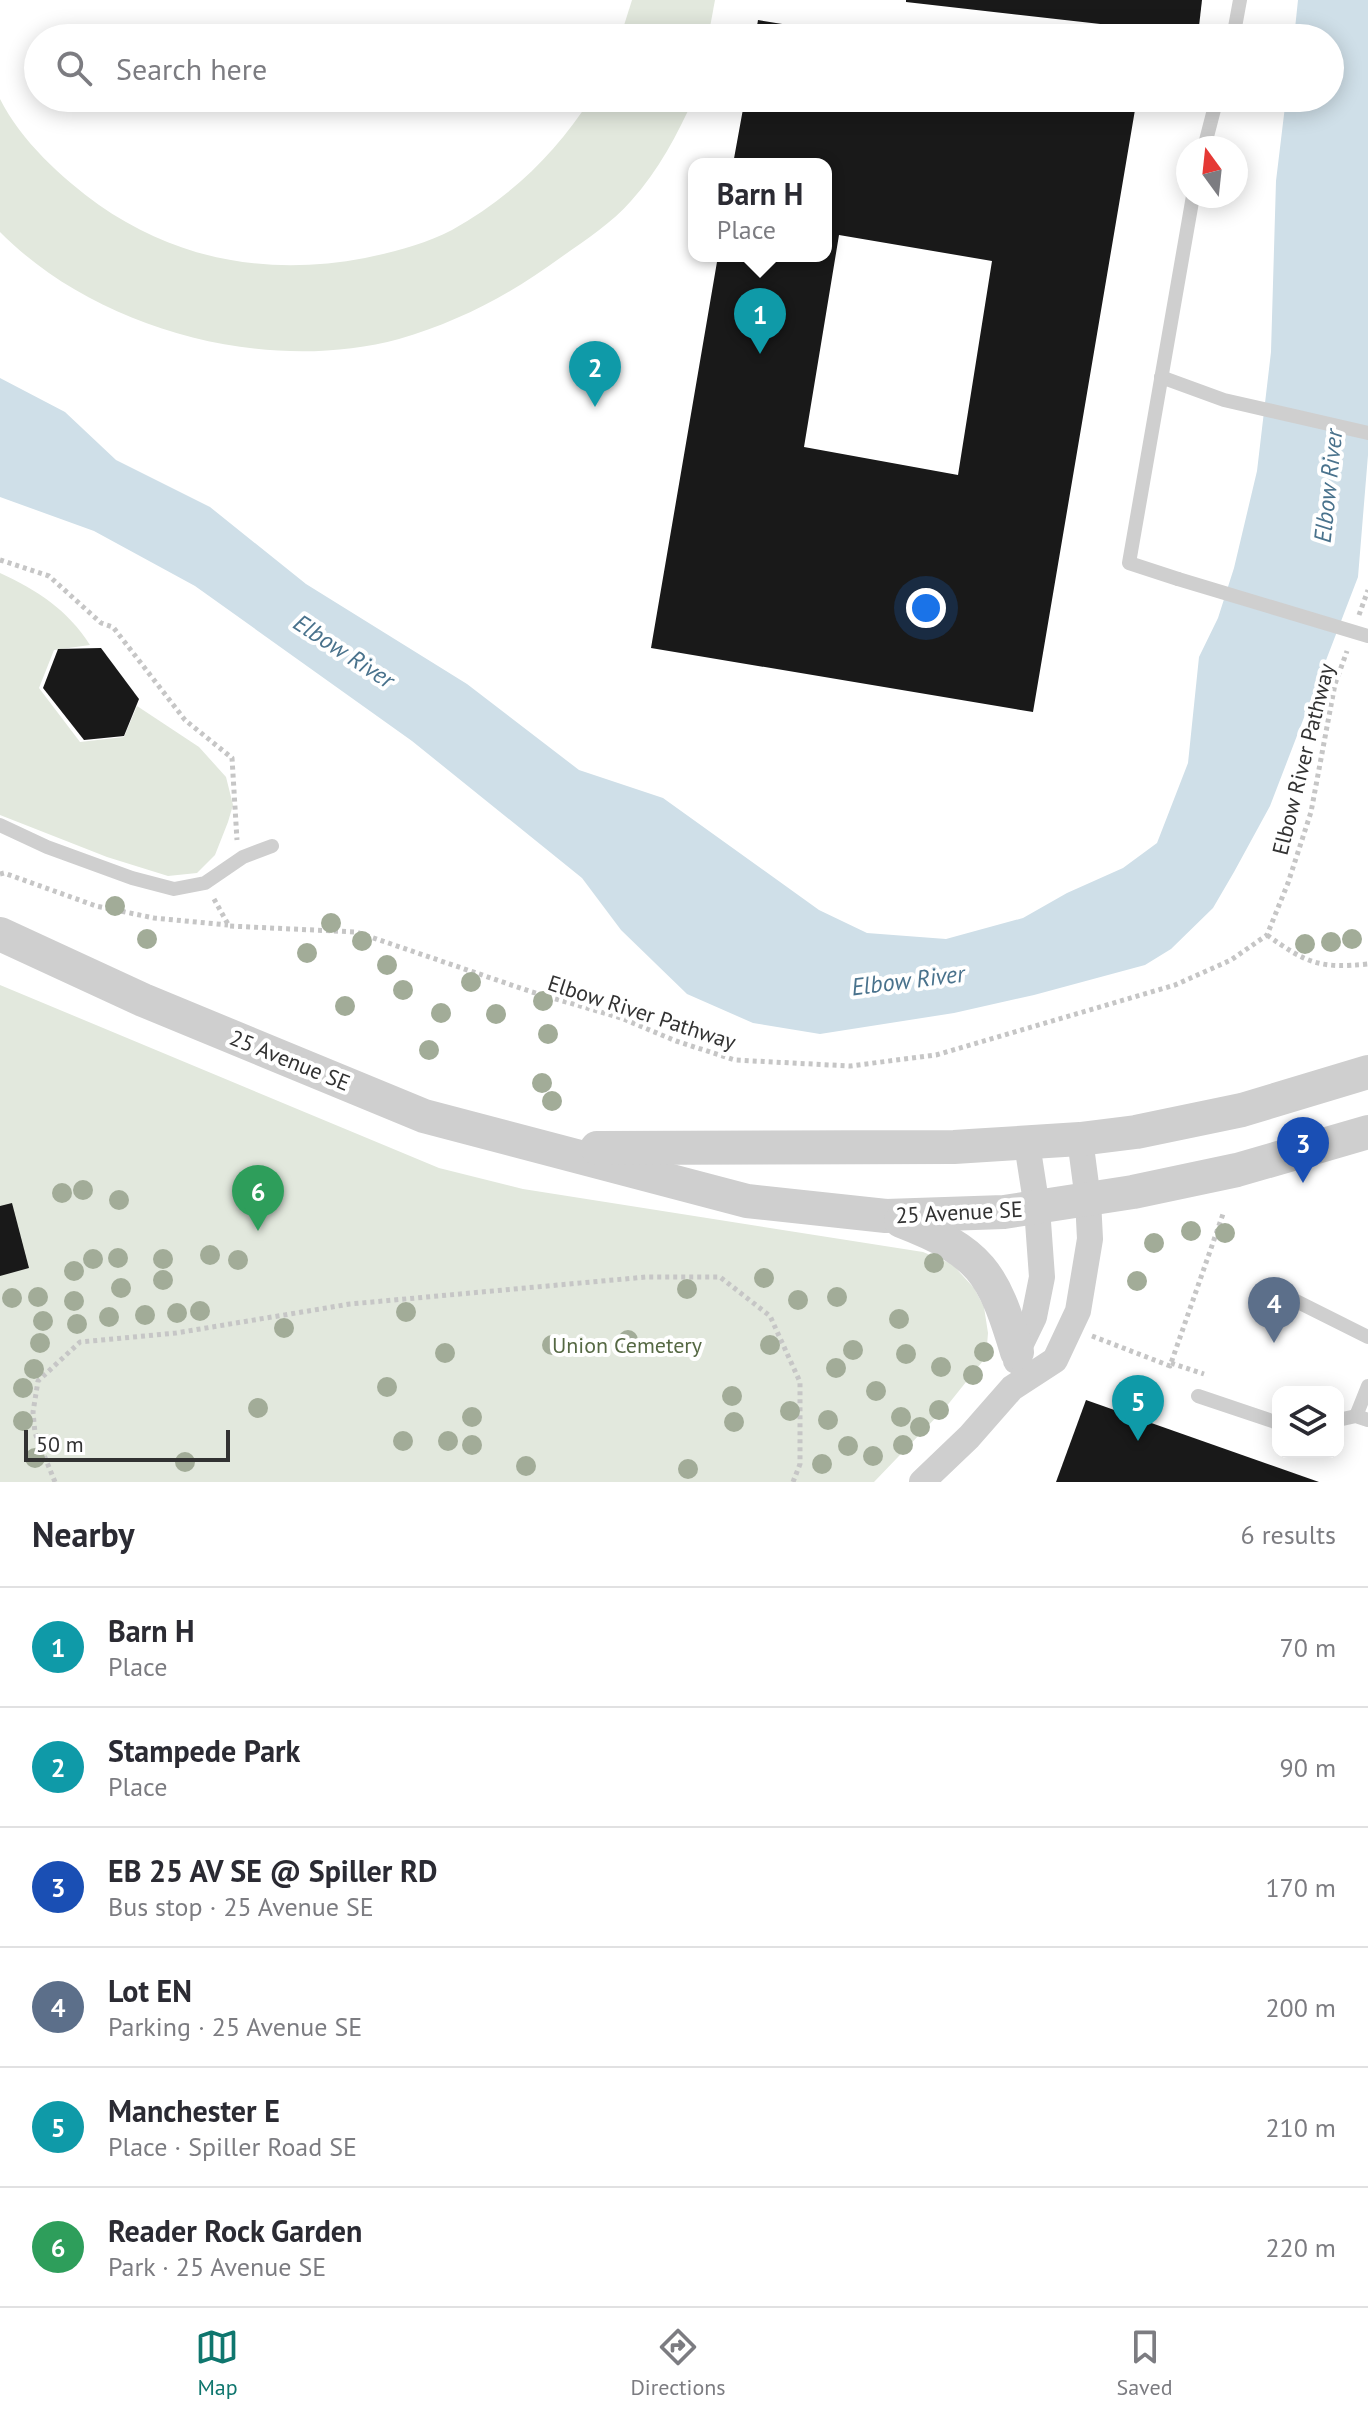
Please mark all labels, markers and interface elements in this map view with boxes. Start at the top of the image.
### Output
search box [24,24,1344,112]
icon: search [52,46,96,90]
text: Search here [116,49,267,88]
north arrow [1176,136,1248,208]
popup [688,158,832,262]
text: Barn H [717,174,803,213]
text: Place [717,213,776,246]
pin: 1 [734,288,786,354]
pin: 2 [569,341,621,407]
water label: Elbow River [1307,426,1350,544]
your location [906,588,946,628]
water label: Elbow River [288,607,402,696]
street label: Elbow River Pathway [1266,660,1341,858]
water label: Elbow River [849,957,969,1002]
street label: Elbow River Pathway [544,968,740,1056]
street label: 25 Avenue SE [226,1023,354,1097]
pin: 3 [1277,1117,1329,1183]
pin: 6 [232,1165,284,1231]
street label: 25 Avenue SE [895,1195,1023,1229]
pin: 4 [1248,1277,1300,1343]
park label: Union Cemetery [552,1331,703,1359]
pin: 5 [1112,1375,1164,1441]
map controls [1272,1386,1344,1458]
button: layers [1272,1386,1344,1458]
scale bar [24,1426,230,1462]
text: 50 m [36,1430,84,1458]
text: Nearby [32,1512,134,1556]
text: 6 results [1241,1518,1336,1551]
text: Barn H [108,1611,195,1650]
text: 1 [51,1631,65,1664]
text: 70 m [1280,1631,1336,1664]
text: Place [108,1650,167,1683]
text: Stampede Park [108,1731,300,1770]
text: 2 [51,1751,65,1784]
text: 90 m [1280,1751,1336,1784]
text: Place [108,1770,167,1803]
text: EB 25 AV SE @ Spiller RD [108,1851,437,1890]
text: 3 [51,1871,65,1904]
text: 170 m [1265,1871,1336,1904]
text: Bus stop · 25 Avenue SE [108,1890,374,1923]
text: Lot EN [108,1971,192,2010]
text: 4 [51,1991,65,2024]
text: 200 m [1265,1991,1336,2024]
text: Parking · 25 Avenue SE [108,2010,362,2043]
text: Manchester E [108,2091,280,2130]
text: 5 [51,2111,65,2144]
text: 210 m [1265,2111,1336,2144]
text: Place · Spiller Road SE [108,2130,357,2163]
text: Reader Rock Garden [108,2211,362,2250]
text: 6 [51,2231,65,2264]
text: 220 m [1265,2231,1336,2264]
text: Park · 25 Avenue SE [108,2250,326,2283]
tab: Map [195,2325,239,2401]
tab: Directions [630,2325,726,2401]
tab: Saved [1117,2325,1172,2401]

